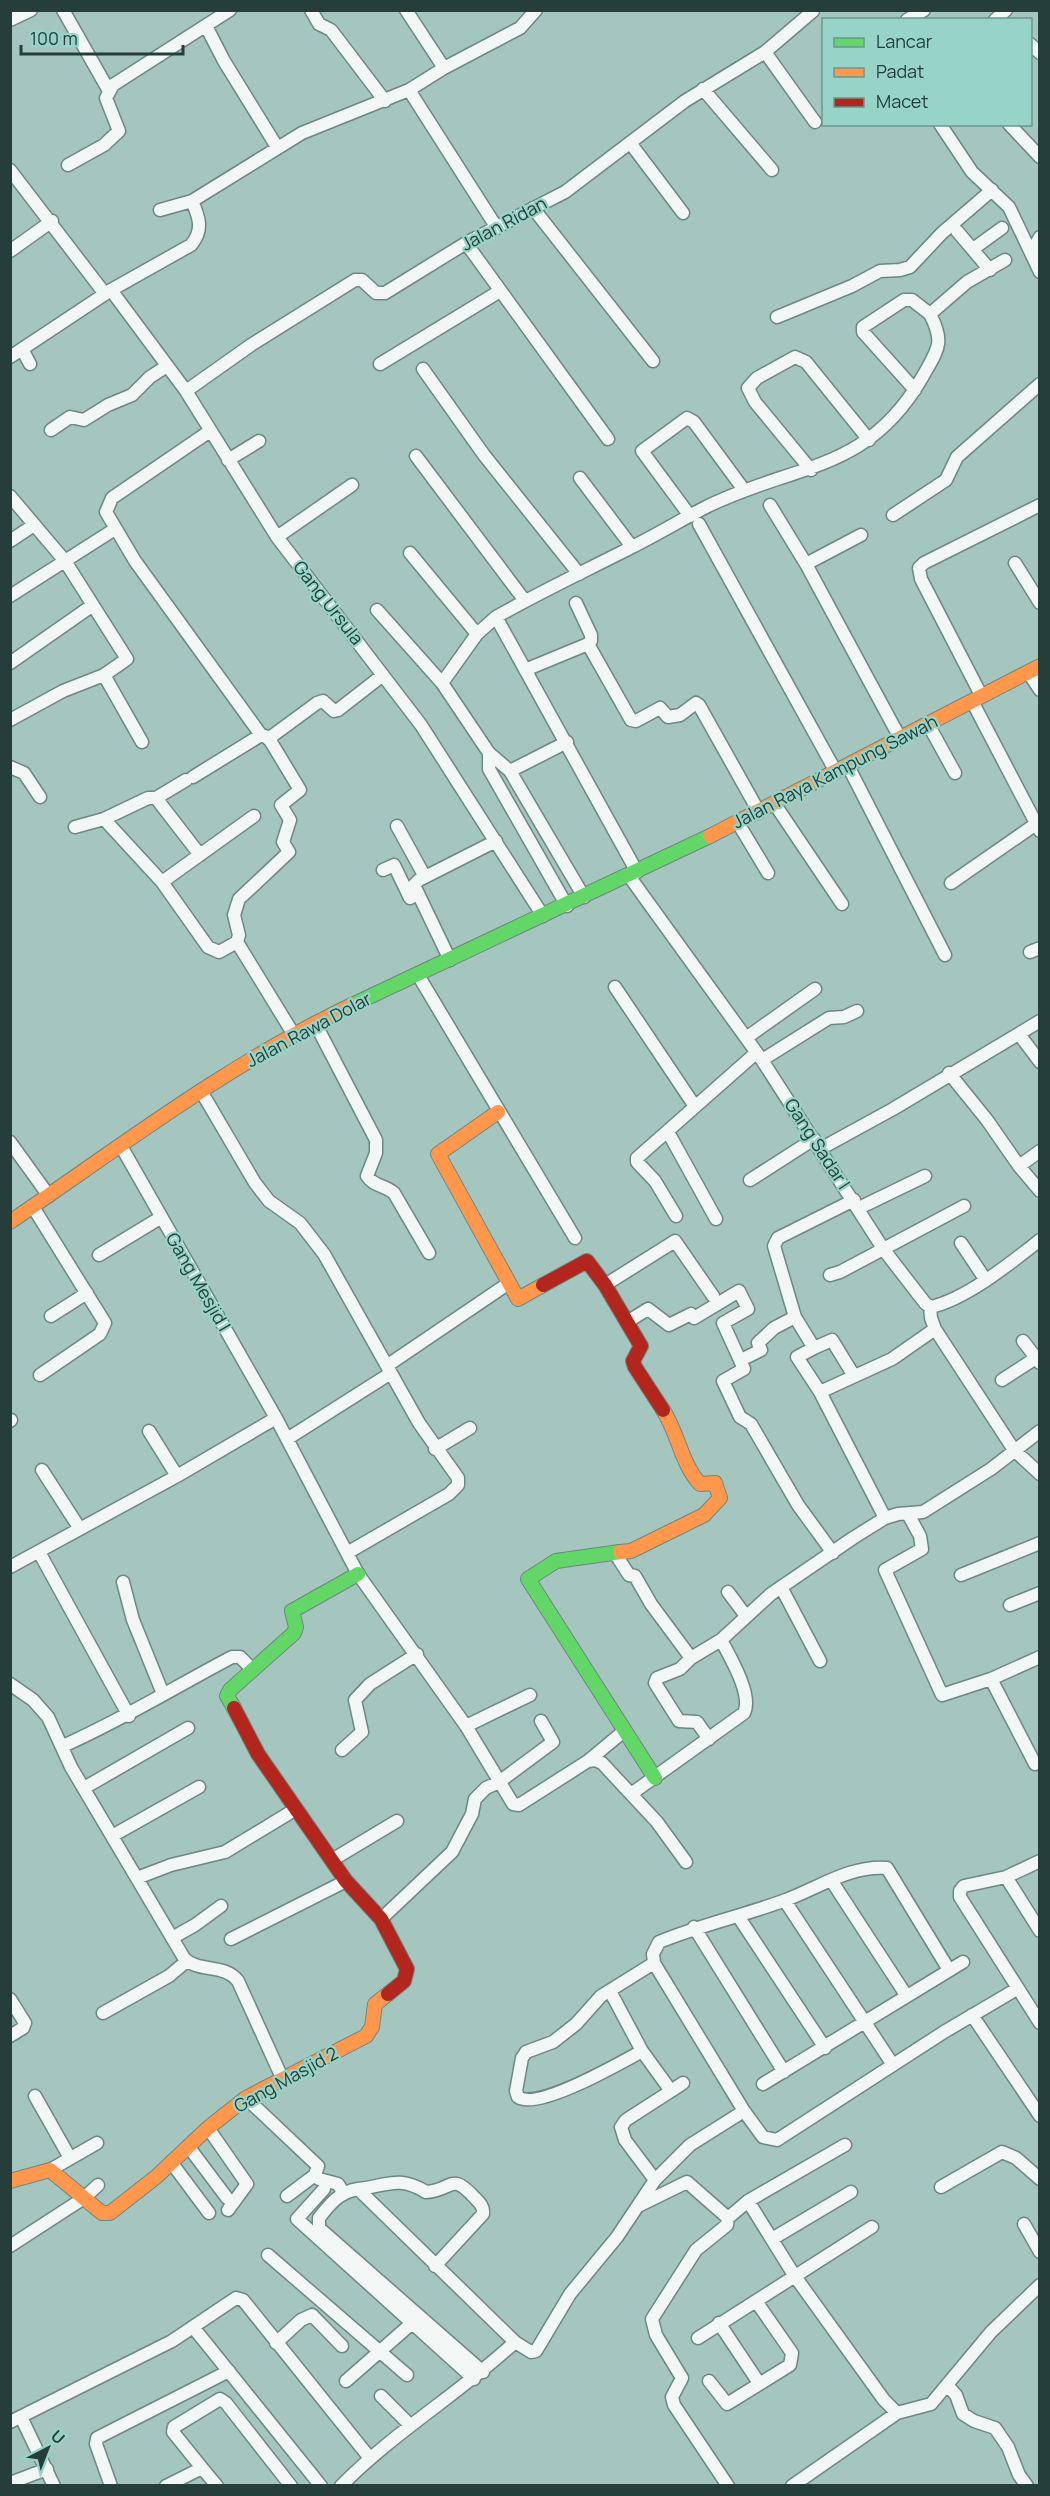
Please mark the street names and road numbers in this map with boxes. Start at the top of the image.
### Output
street label: Jalan Ridan [457,191,551,256]
street label: Gang Ursula [288,555,369,649]
street label: Jalan Raya Kampung Sawah [728,709,941,833]
street label: Jalan Rawa Dolar [242,986,376,1072]
street label: Gang Sadar I [780,1093,856,1193]
street label: Gang Mesjid I [161,1228,237,1335]
street label: Gang Masjid 2 [229,2041,342,2118]

